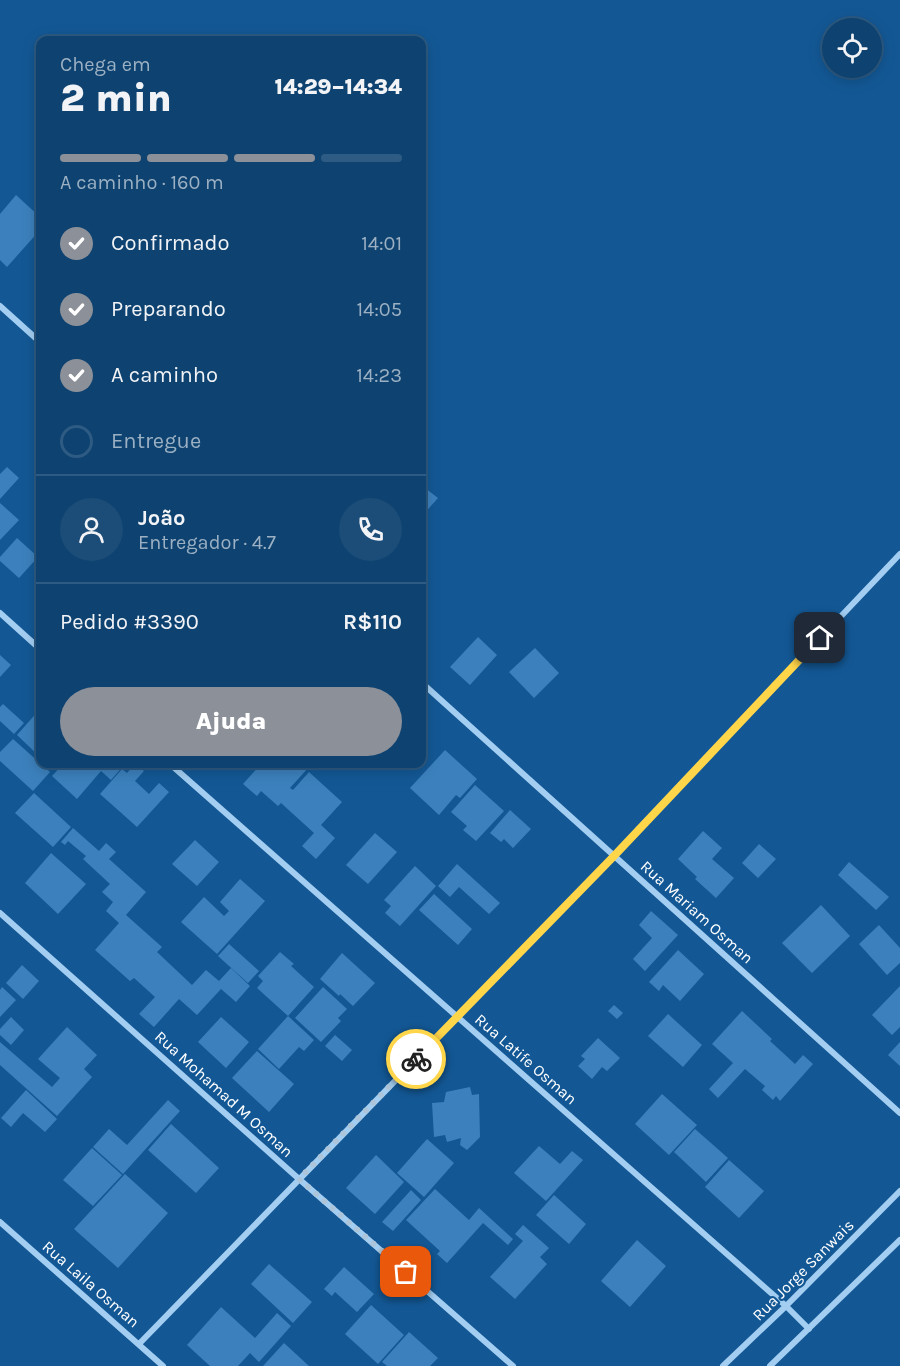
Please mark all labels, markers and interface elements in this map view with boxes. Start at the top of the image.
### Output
map controls [822,18,882,78]
button: locate [822,18,882,78]
text: Chega em [60,53,151,76]
text: 14:29–14:34 [274,74,402,100]
text: 2 min [60,75,172,121]
text: A caminho · 160 m [60,171,224,194]
icon: check [60,227,93,260]
text: Confirmado [111,230,230,256]
text: 14:01 [361,232,402,255]
icon: check [60,293,93,326]
text: Preparando [111,296,226,322]
text: 14:05 [356,298,402,321]
icon: check [60,359,93,392]
text: A caminho [111,362,218,388]
text: 14:23 [356,364,402,387]
text: Entregue [111,428,201,454]
button: person [60,498,123,561]
button: phone [339,498,402,561]
text: João [138,505,186,531]
text: Entregador · 4.7 [138,531,276,554]
text: Pedido #3390 [60,609,199,635]
text: R$110 [343,609,402,635]
pin [794,612,845,663]
icon: home [803,621,836,654]
button: Ajuda [60,687,402,756]
street label: Rua Mariam Osman [637,857,757,967]
street label: Rua Latife Osman [471,1010,581,1108]
street label: Rua Mohamad M Osman [151,1027,297,1161]
courier [386,1029,446,1089]
icon: bike [400,1043,433,1076]
street label: Rua Jorge Sanwais [748,1215,858,1325]
street label: Rua Laila Osman [39,1237,143,1331]
pin [380,1246,431,1297]
icon: bag [389,1255,422,1288]

